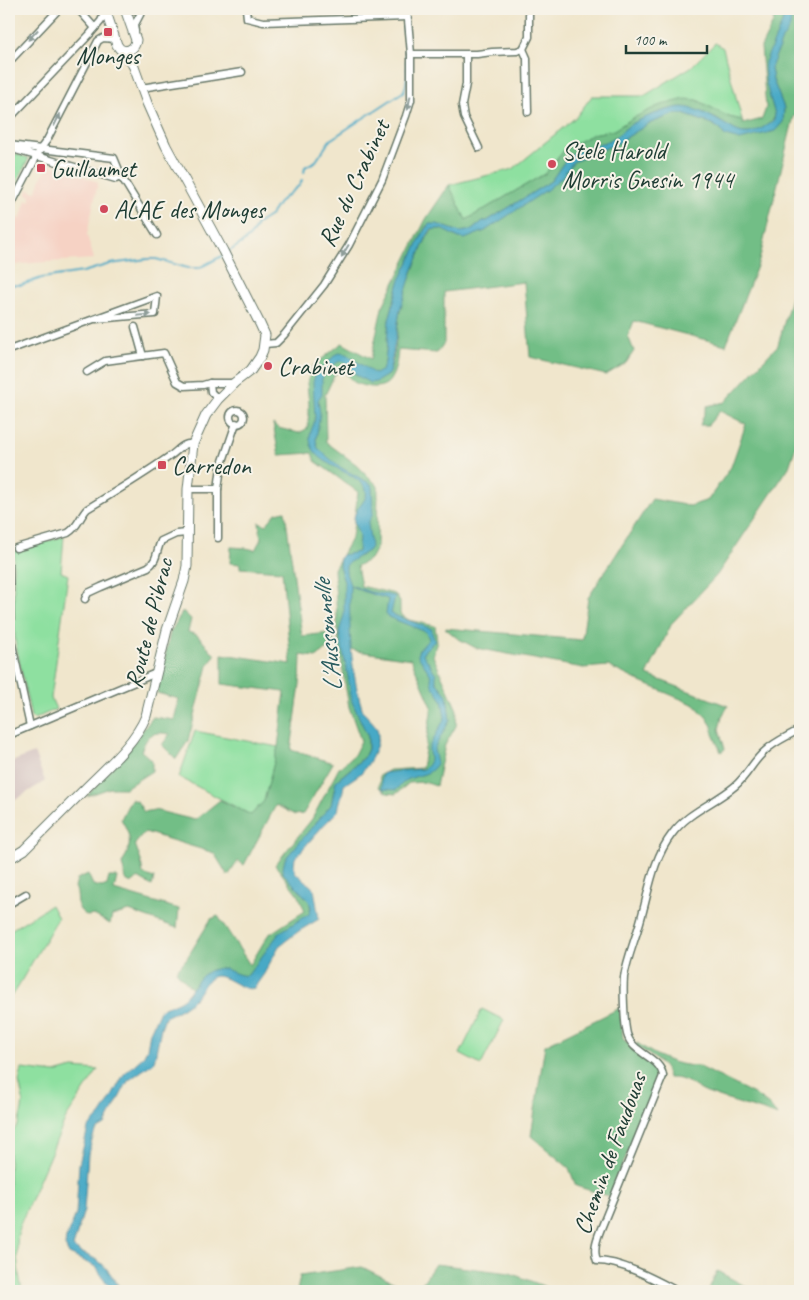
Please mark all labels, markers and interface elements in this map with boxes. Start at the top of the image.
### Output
scale bar [626,22,708,54]
marker: Monges [102,26,114,38]
one-way arrow [27,29,39,41]
text: 100 m [634,31,668,50]
place label: Monges [76,40,142,72]
one-way arrow [405,95,413,111]
street label: Rue du Crabinet [311,112,398,252]
one-way arrow [53,113,61,127]
place label: Stele Harold Morris Gnesin 1944 [562,135,736,196]
place label: Guillaumet [51,153,138,185]
marker: Stele Harold Morris Gnesin 1944 [546,158,558,170]
marker: Guillaumet [35,162,47,174]
place label: ALAE des Monges [114,194,267,226]
marker: ALAE des Monges [98,203,110,215]
one-way arrow [340,245,349,258]
one-way arrow [137,311,153,319]
place label: Crabinet [278,351,356,383]
marker: Crabinet [262,360,274,372]
place label: Carredon [172,450,252,482]
marker: Carredon [156,459,168,471]
street label: Route de Pibrac [117,554,181,692]
water label: L'Aussonnelle [305,574,350,694]
street label: Chemin de Faudouas [566,1066,655,1239]

